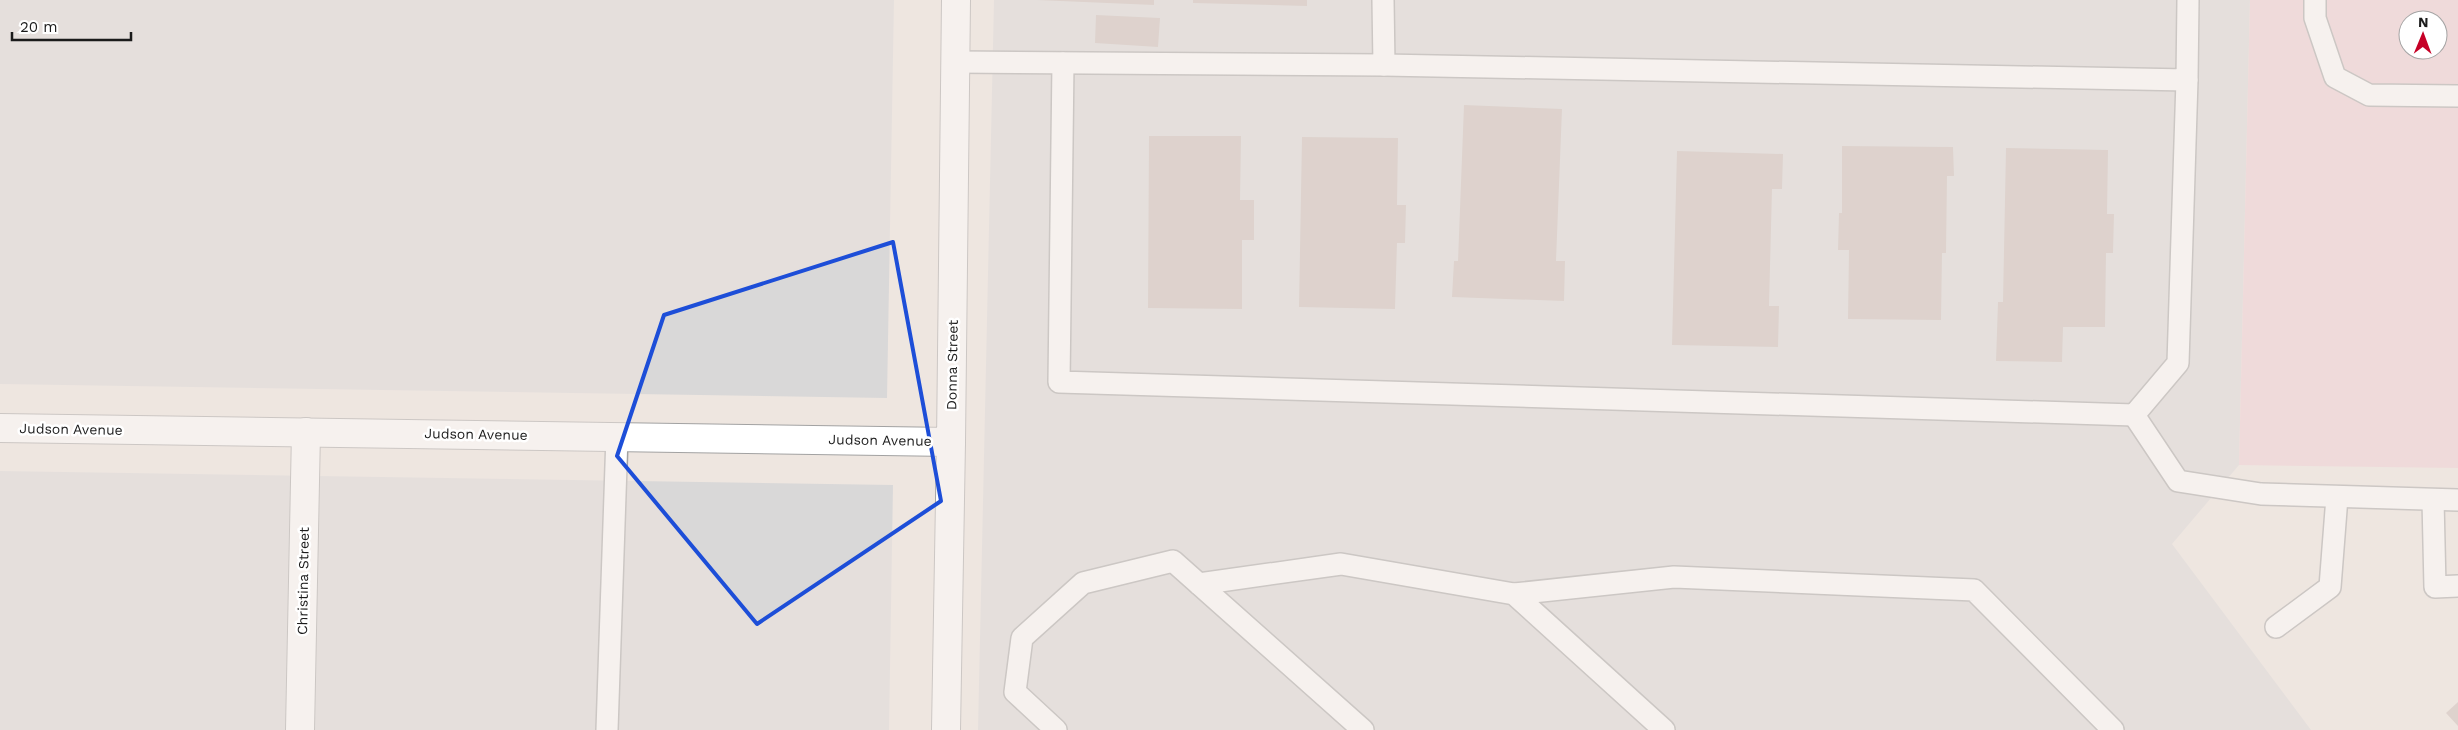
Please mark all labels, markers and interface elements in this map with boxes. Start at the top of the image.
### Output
scale bar [12,10,131,42]
north arrow [2398,10,2448,60]
text: N [2418,14,2429,30]
text: 20 m [20,18,58,36]
street label: Donna Street [943,320,961,410]
street label: Judson Avenue [19,420,123,438]
street label: Judson Avenue [424,425,528,443]
street label: Judson Avenue [828,431,932,449]
street label: Christina Street [294,527,312,635]

